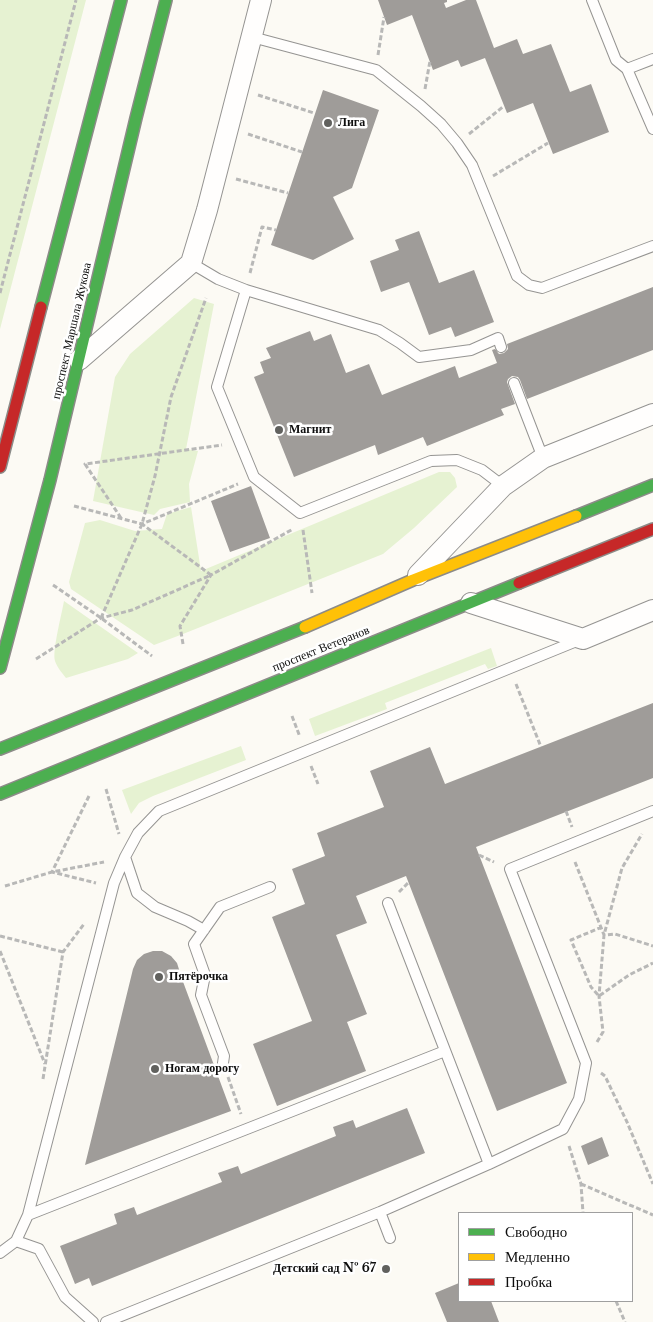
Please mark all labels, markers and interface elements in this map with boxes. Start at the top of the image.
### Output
place label: Лига [338,116,365,130]
marker: Лига [322,117,334,129]
street label: проспект Маршала Жукова [49,261,95,401]
place label: Магнит [289,423,331,437]
marker: Магнит [273,424,285,436]
street label: проспект Ветеранов [270,623,372,675]
place label: Пятёрочка [169,970,228,984]
marker: Пятёрочка [153,971,165,983]
place label: Ногам дорогу [165,1062,239,1076]
marker: Ногам дорогу [149,1063,161,1075]
legend [458,1212,633,1302]
text: Свободно [505,1222,567,1241]
text: Медленно [505,1247,570,1266]
place label: Детский сад № 67 [273,1262,376,1276]
marker: Детский сад № 67 [380,1263,392,1275]
text: Пробка [505,1272,552,1291]

